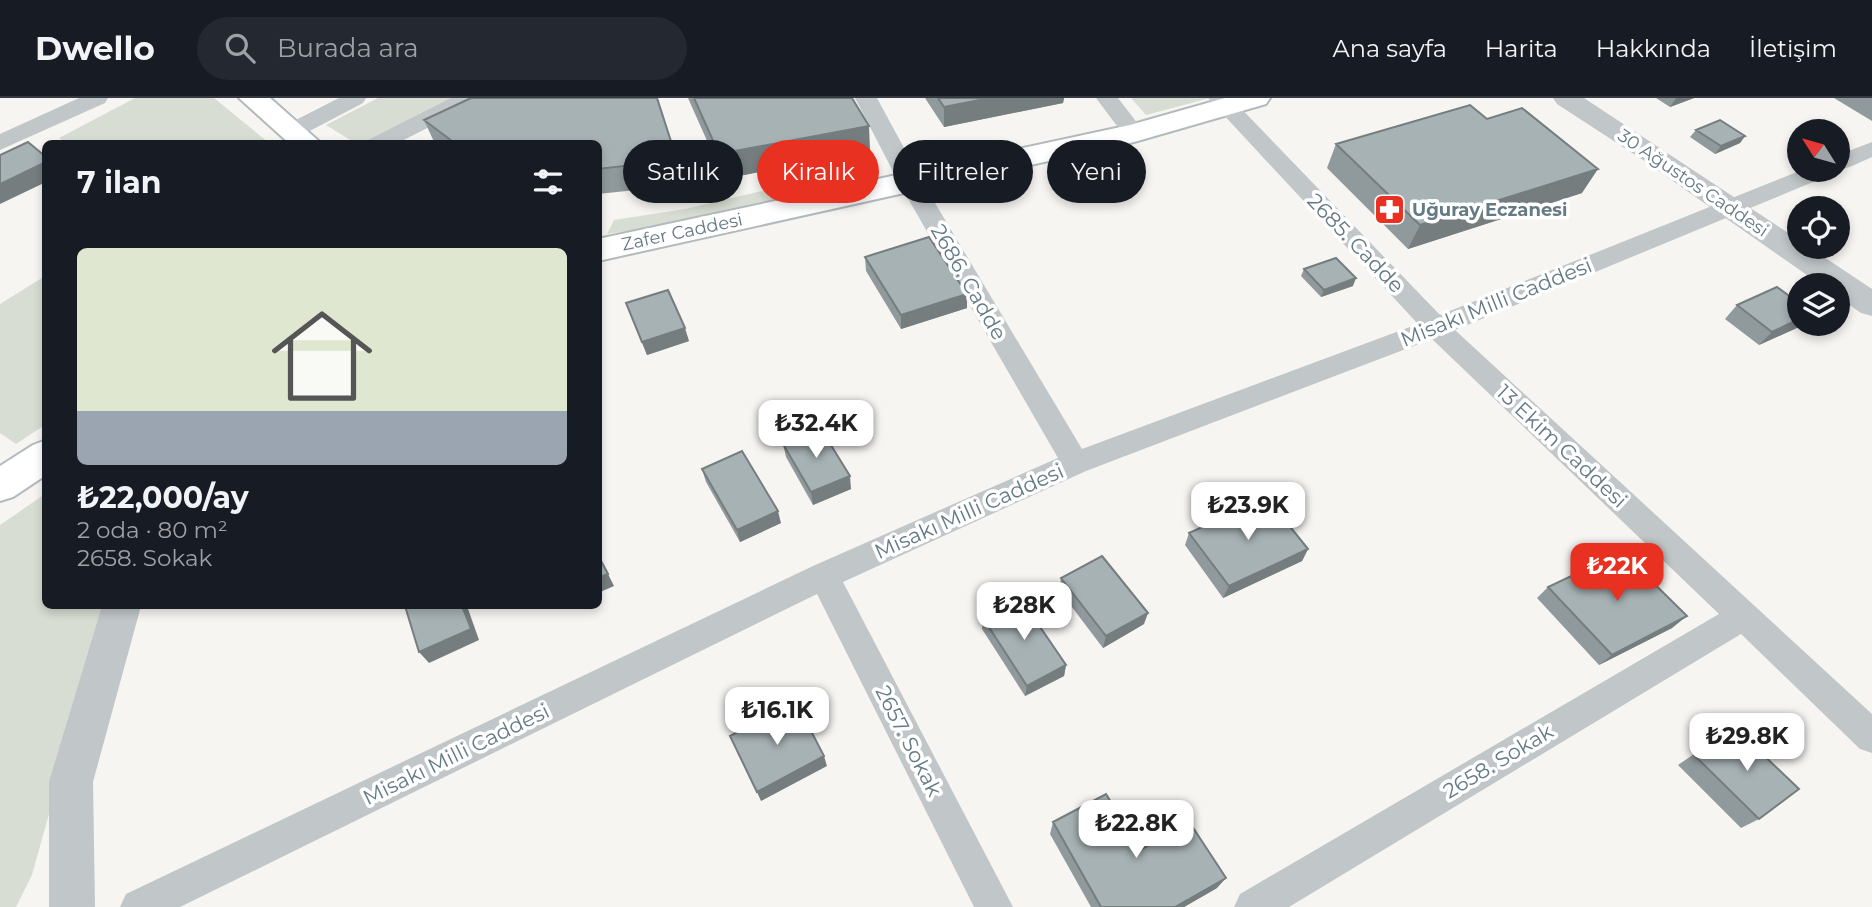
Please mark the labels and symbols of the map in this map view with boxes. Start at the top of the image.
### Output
north arrow [1787,119,1850,182]
street label: 30 Ağustos Caddesi [1614,124,1772,242]
street label: 2685. Cadde [1302,188,1410,298]
pharmacy icon: Uğuray Eczanesi [1372,193,1406,227]
place label: Uğuray Eczanesi [1412,199,1567,221]
street label: Zafer Caddesi [619,208,745,256]
street label: 2686. Cadde [926,220,1012,344]
street label: Misakı Milli Caddesi [1397,252,1595,352]
street label: 13 Ekim Caddesi [1492,379,1632,513]
pin: ₺32.4K [759,400,873,460]
street label: Misakı Milli Caddesi [871,458,1067,564]
pin: ₺23.9K [1191,482,1305,542]
pin: ₺22K [1576,544,1658,603]
pin: ₺28K [983,582,1065,642]
street label: 2657. Sokak [870,681,948,801]
pin: ₺16.1K [720,688,834,747]
street label: Misakı Milli Caddesi [359,698,553,810]
pin: ₺29.8K [1690,714,1804,773]
street label: 2658. Sokak [1439,718,1558,804]
pin: ₺22.8K [1079,800,1193,860]

